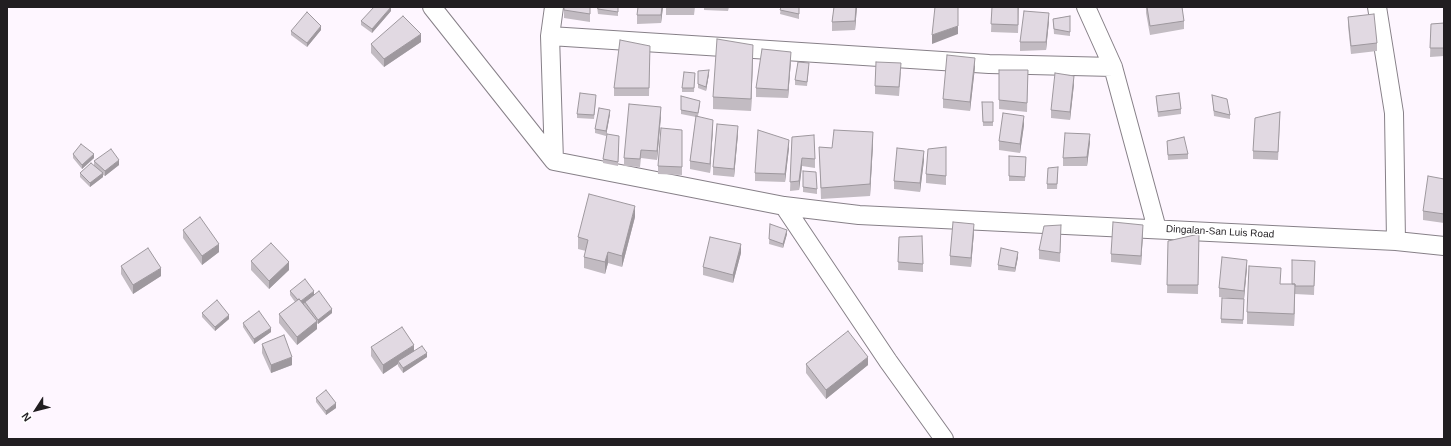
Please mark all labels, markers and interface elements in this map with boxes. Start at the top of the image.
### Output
street label: Dingalan-San Luis Road [1166,223,1274,241]
north arrow [16,390,56,430]
text: N [19,410,33,424]

